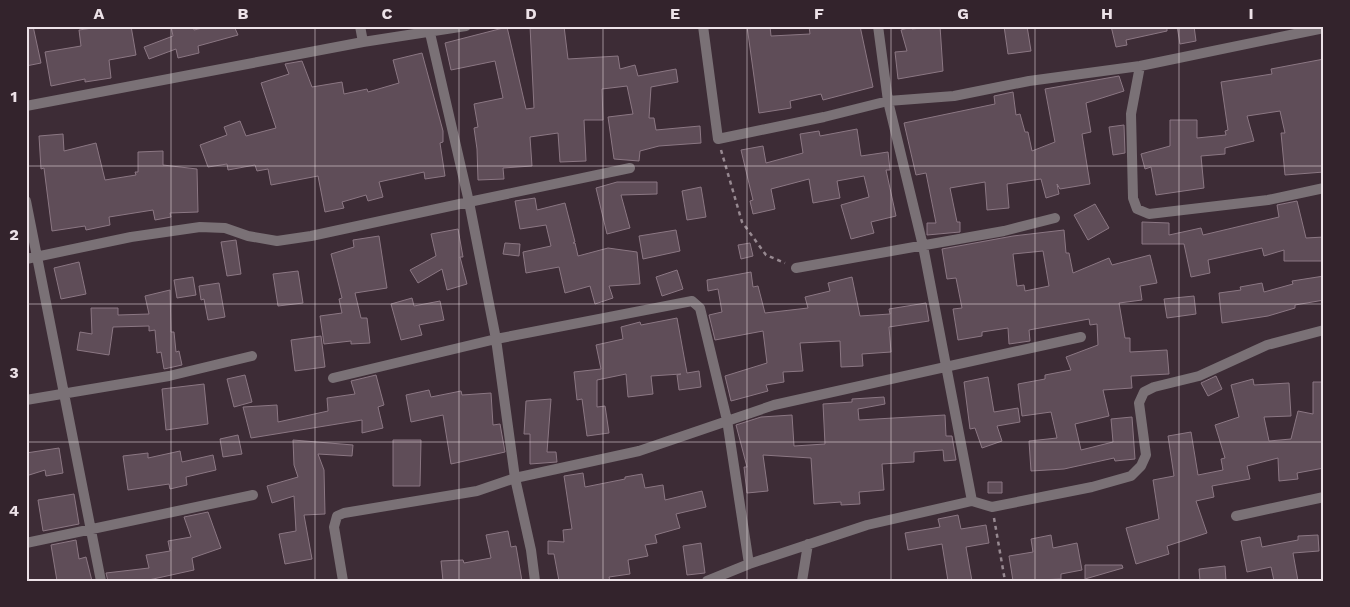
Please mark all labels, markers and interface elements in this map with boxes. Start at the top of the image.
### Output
text: A [94,4,105,23]
text: B [238,4,249,23]
text: C [382,4,393,23]
text: D [525,4,537,23]
text: E [670,4,680,23]
text: F [814,4,824,23]
text: G [957,4,969,23]
text: H [1101,4,1113,23]
text: I [1248,4,1254,23]
text: 1 [11,87,17,106]
text: 2 [9,225,19,244]
text: 3 [9,363,19,382]
text: 4 [9,501,19,520]

